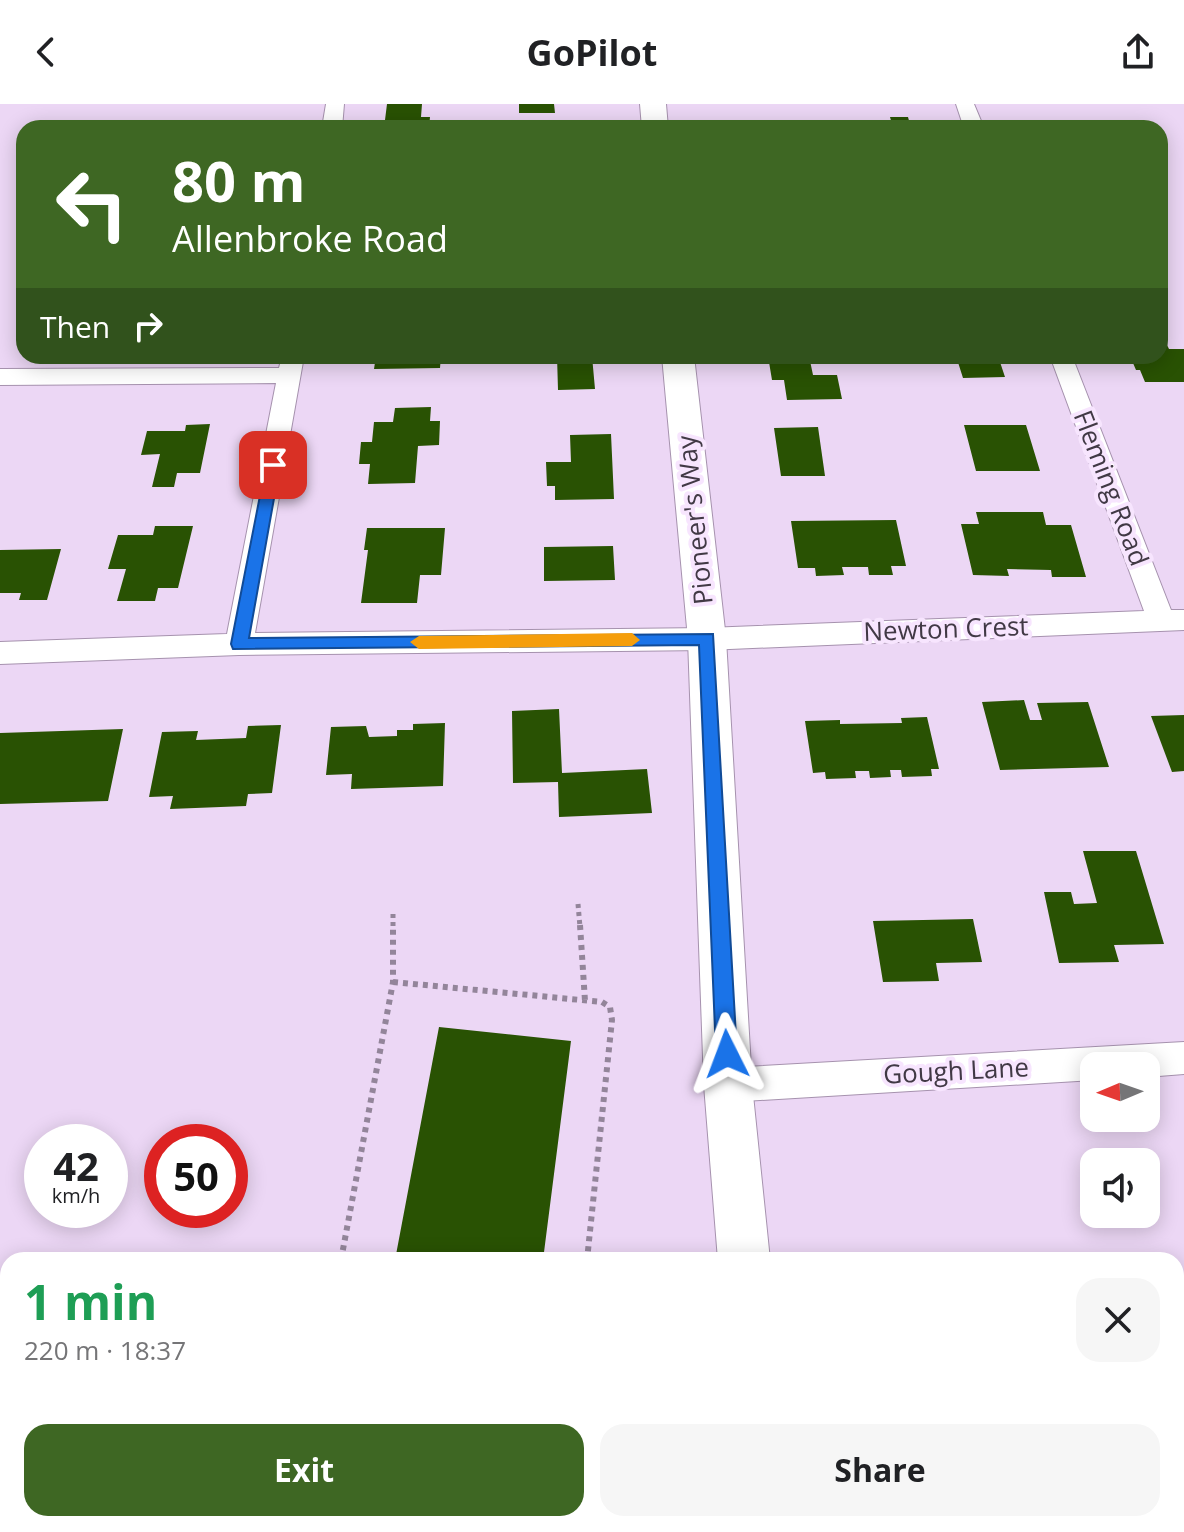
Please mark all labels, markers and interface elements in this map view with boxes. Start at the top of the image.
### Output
text: GoPilot [527,28,657,77]
icon: back [24,30,68,74]
icon: share [1116,30,1160,74]
text: 80 m [172,142,306,218]
icon: left [40,152,144,256]
text: Allenbroke Road [172,214,448,263]
icon: right [126,304,170,348]
text: Then [40,306,110,347]
street label: Fleming Road [1066,405,1158,571]
pin [239,431,307,499]
street label: Pioneer's Way [667,433,721,606]
icon: arrive [251,443,295,487]
street label: Newton Crest [863,607,1029,649]
position arrow [685,1012,769,1096]
street label: Gough Lane [882,1048,1030,1092]
north arrow [1080,1052,1160,1132]
map controls [1080,1052,1160,1228]
speed limit sign: 50 [144,1124,248,1228]
text: 42 [53,1138,99,1193]
button: sound [1080,1148,1160,1228]
text: km/h [52,1182,100,1209]
text: 1 min [24,1269,157,1334]
button: close [1076,1278,1160,1362]
text: 220 m · 18:37 [24,1332,186,1368]
button: Exit [24,1424,584,1516]
button: Share [600,1424,1160,1516]

